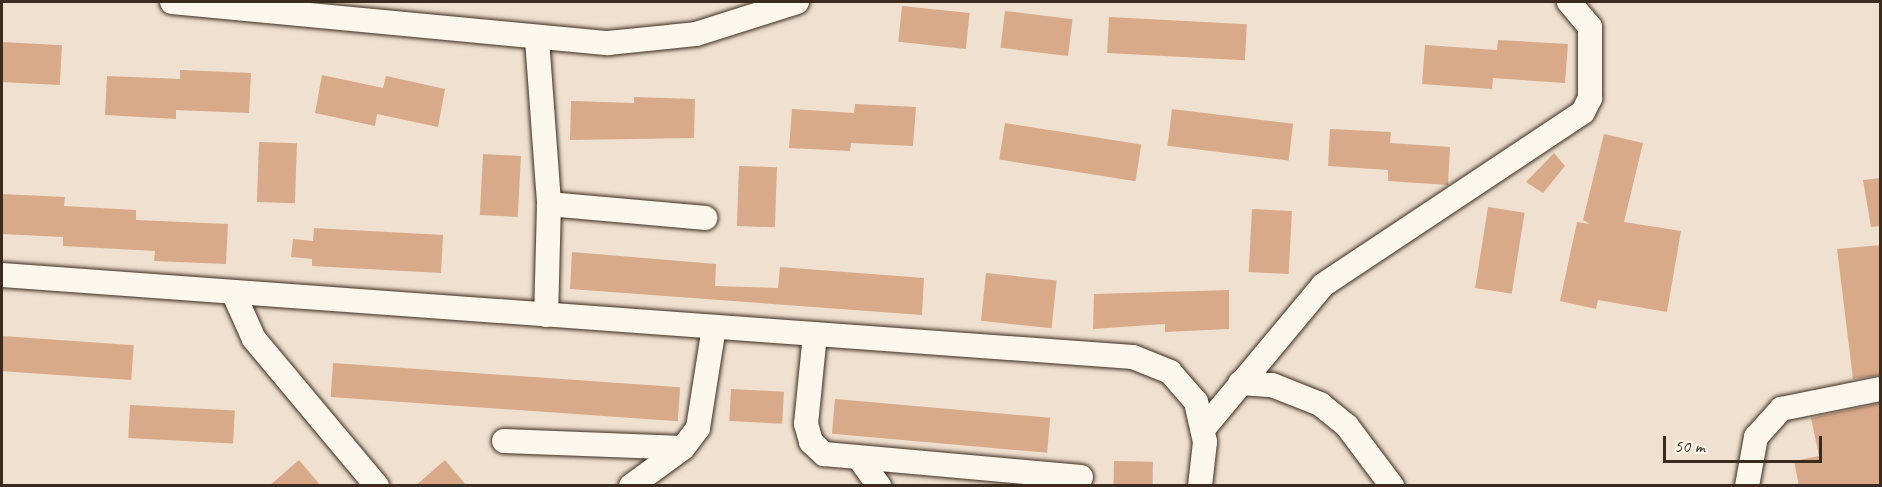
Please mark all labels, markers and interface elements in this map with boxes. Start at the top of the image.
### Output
scale bar [1666,424,1825,462]
text: 50 m [1674,435,1705,457]

